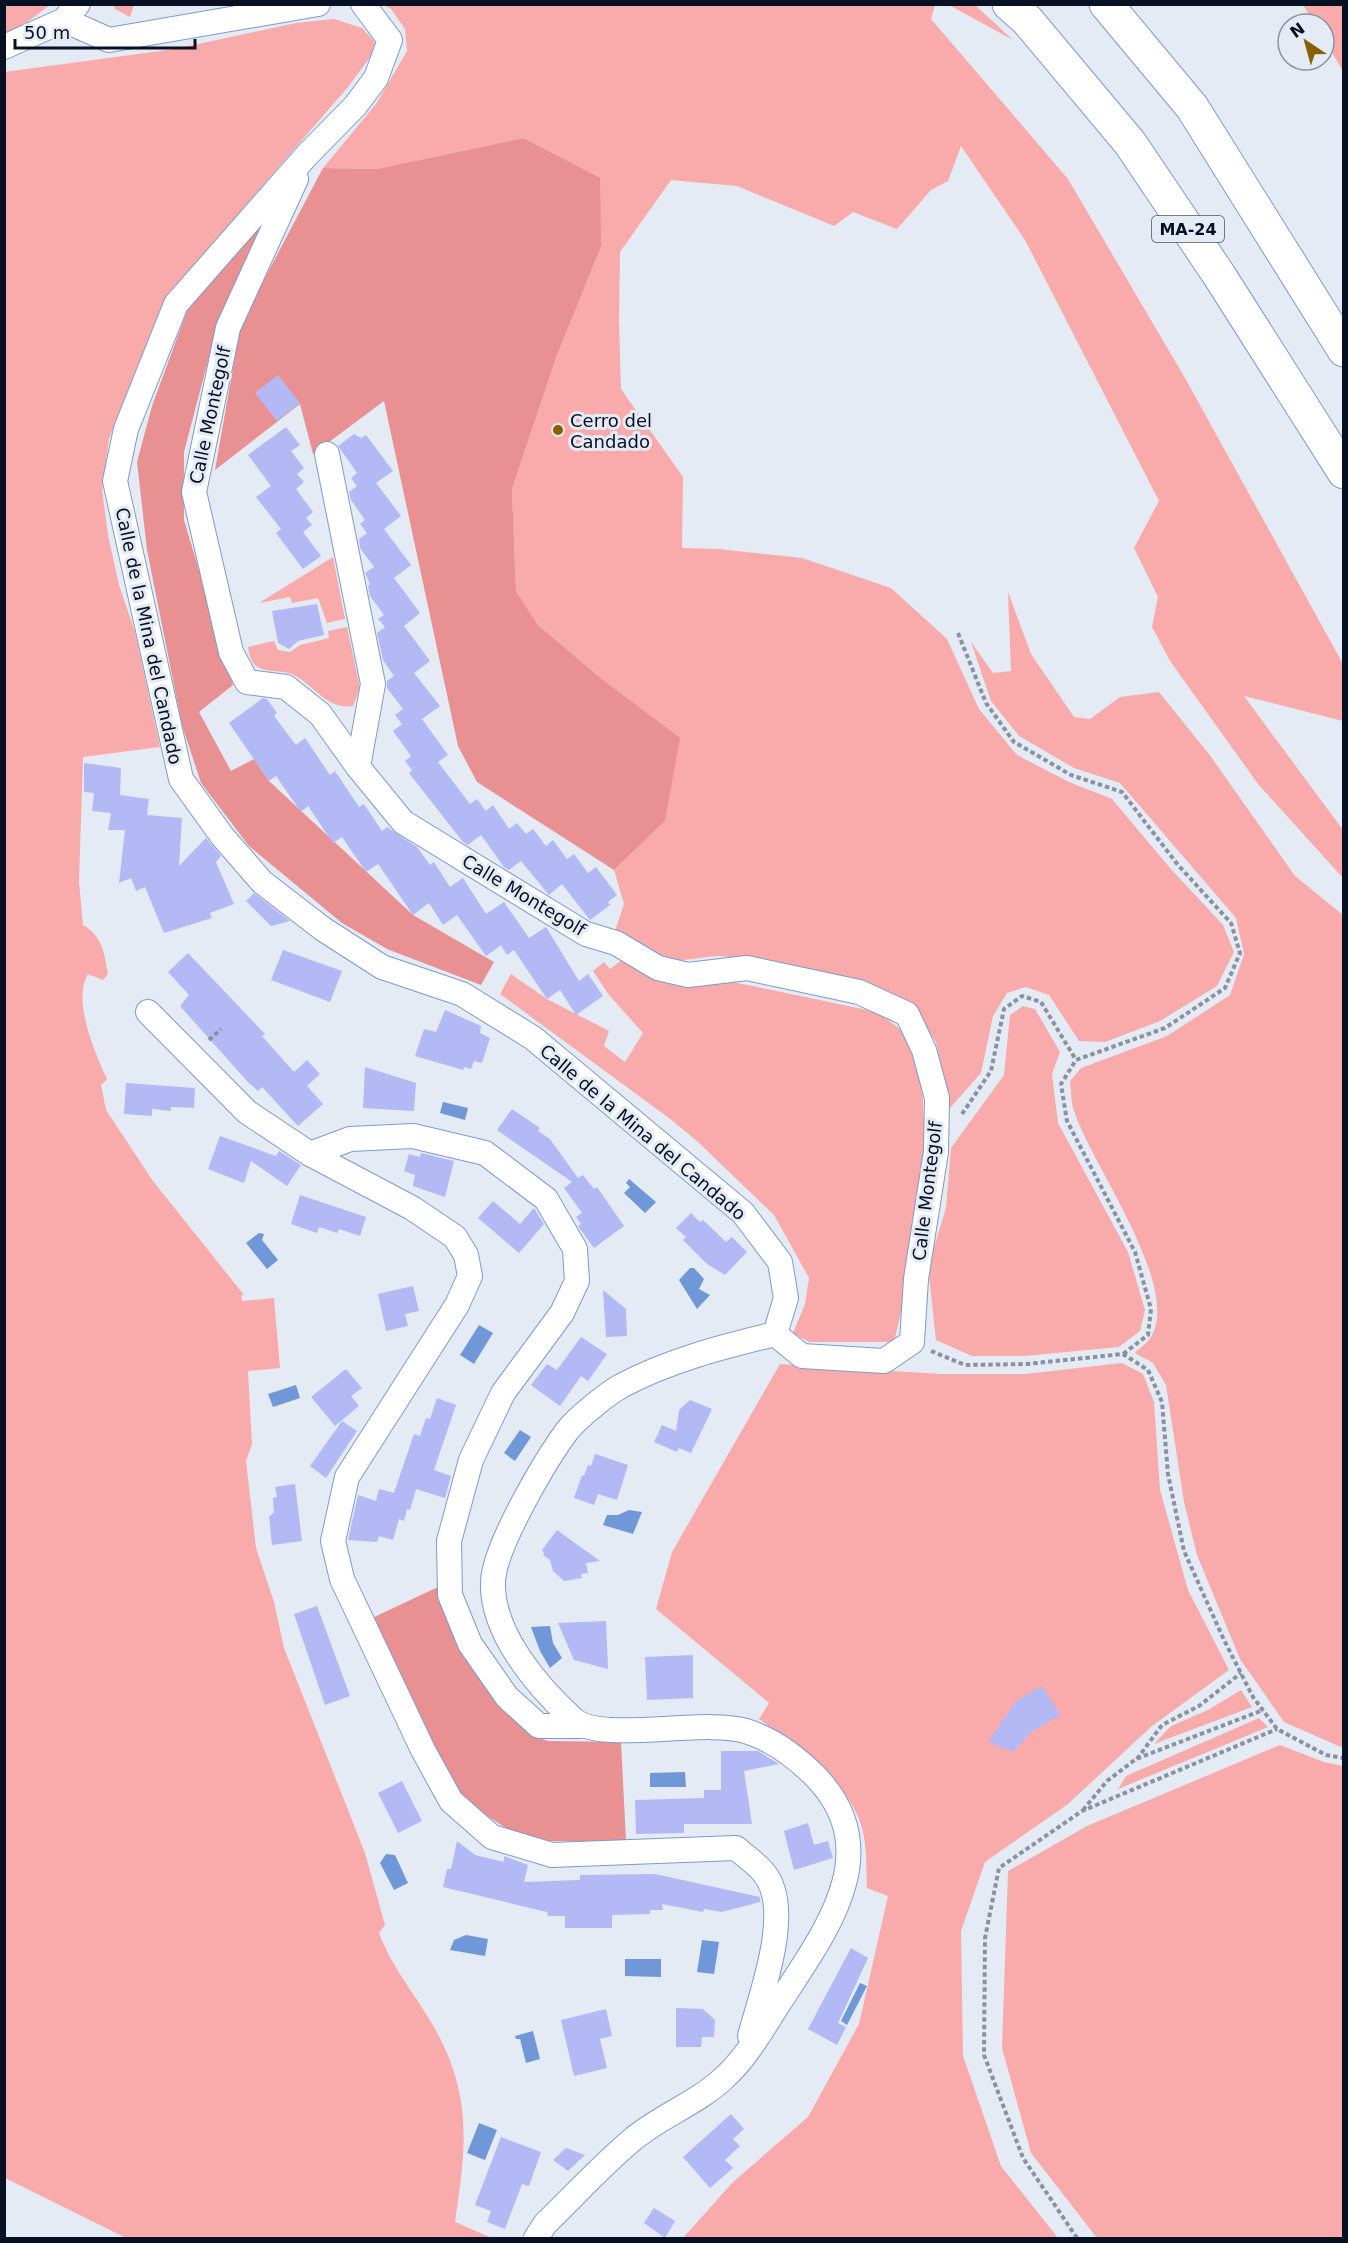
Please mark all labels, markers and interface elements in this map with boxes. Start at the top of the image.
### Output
scale bar [15,12,195,50]
north arrow [1276,12,1336,72]
text: N [1286,19,1308,42]
text: 50 m [24,22,70,43]
road number: MA-24 [1152,216,1224,242]
street label: Calle Montegolf [185,344,235,486]
place label: Cerro del Candado [570,410,652,452]
marker: Cerro del Candado [551,423,565,437]
street label: Calle de la Mina del Candado [111,506,187,766]
street label: Calle Montegolf [458,850,590,940]
street label: Calle de la Mina del Candado [536,1040,750,1224]
street label: Calle Montegolf [908,1119,946,1262]

